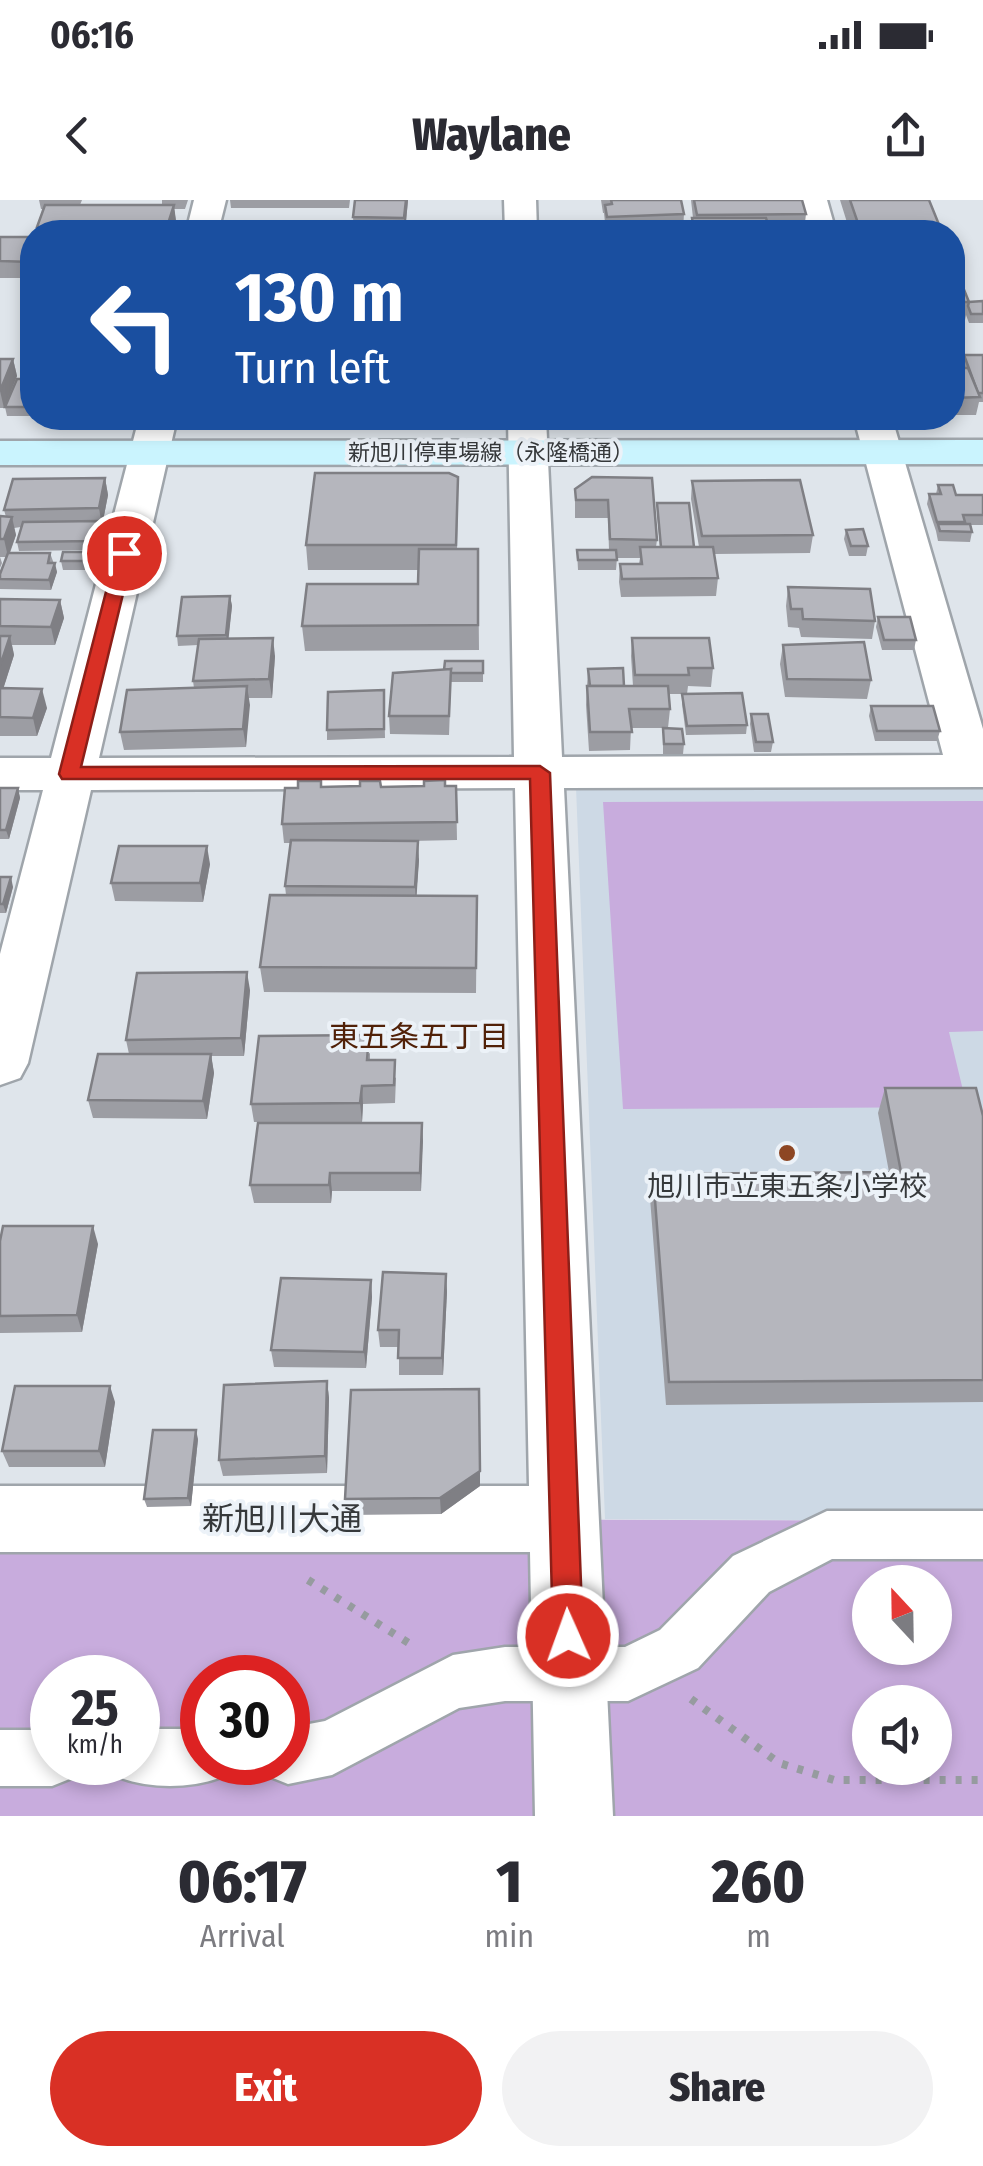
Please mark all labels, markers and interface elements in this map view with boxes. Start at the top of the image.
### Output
text: 06:16 [50,12,134,58]
icon: back [50,108,105,163]
text: Waylane [412,108,571,162]
icon: share [878,108,933,163]
text: 130 m [235,256,404,340]
icon: left [70,260,200,390]
text: Turn left [235,341,390,395]
street label: 新旭川停車場線（永隆橋通） [348,439,634,466]
pin [82,511,167,596]
icon: arrive [97,526,152,581]
district label: 東五条五丁目 [329,1019,509,1055]
marker: 旭川市立東五条小学校 [776,1142,798,1164]
place label: 旭川市立東五条小学校 [647,1170,927,1203]
street label: 新旭川大通 [202,1500,362,1538]
north arrow [852,1565,952,1665]
map controls [852,1565,952,1785]
position arrow [516,1584,620,1688]
speed limit sign: 30 [180,1655,310,1785]
text: 25 [71,1678,119,1738]
button: sound [852,1685,952,1785]
text: km/h [67,1730,123,1760]
text: 06:17 [178,1846,307,1918]
text: 1 [496,1846,522,1918]
text: 260 [712,1846,805,1918]
text: Arrival [200,1917,285,1955]
text: min [485,1917,534,1955]
text: m [746,1917,771,1955]
button: Exit [50,2031,482,2146]
button: Share [502,2031,933,2146]

